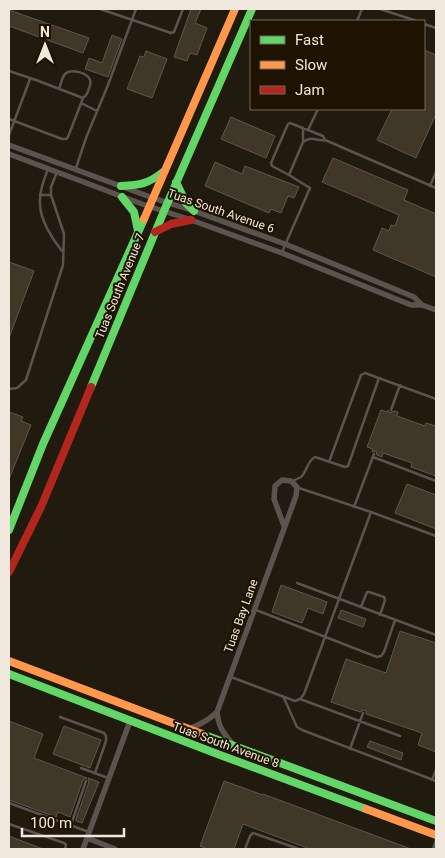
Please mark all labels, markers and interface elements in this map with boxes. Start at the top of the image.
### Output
north arrow [20,20,70,70]
legend [250,20,425,110]
text: N [40,24,50,40]
text: Fast [295,31,324,49]
text: Slow [295,56,327,74]
text: Jam [295,81,325,99]
street label: Tuas South Avenue 6 [166,186,276,236]
street label: Tuas South Avenue 7 [93,231,148,341]
street label: Tuas Bay Lane [221,577,261,655]
street label: Tuas South Avenue 8 [171,719,281,771]
scale bar [22,806,125,838]
text: 100 m [30,814,72,832]

